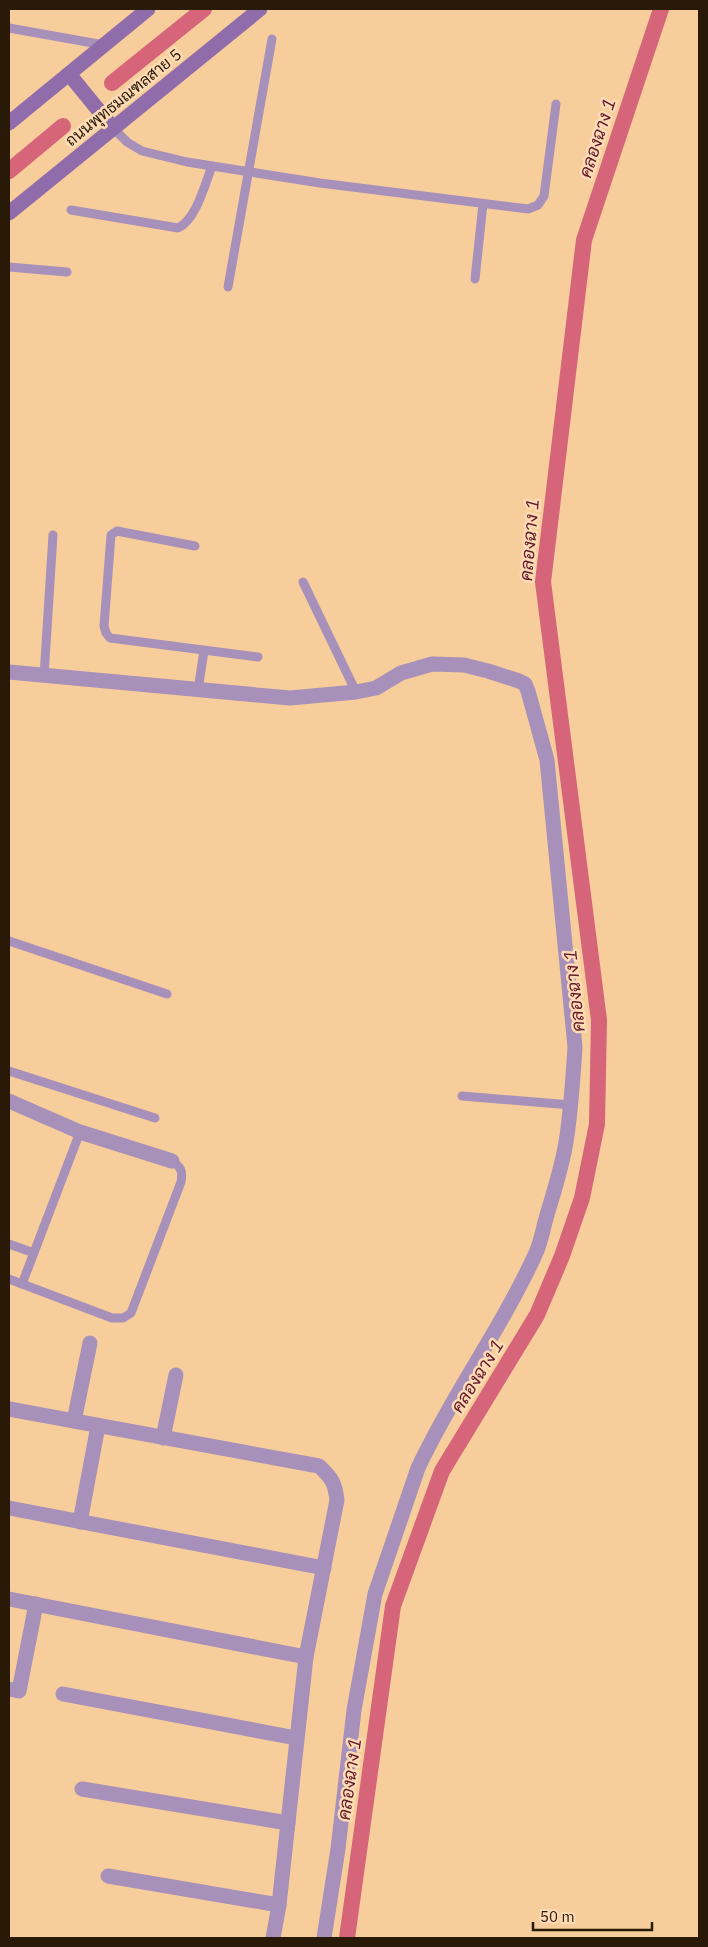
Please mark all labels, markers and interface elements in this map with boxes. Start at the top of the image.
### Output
street label: ถนนพุทธมณฑลสาย 5 [61,44,186,152]
water label: คลองฉาง 1 [573,95,621,181]
water label: คลองฉาง 1 [514,498,544,582]
water label: คลองฉาง 1 [558,949,590,1033]
water label: คลองฉาง 1 [445,1335,509,1417]
water label: คลองฉาง 1 [332,1737,366,1821]
scale bar [533,1900,652,1932]
text: 50 m [540,1907,575,1926]

